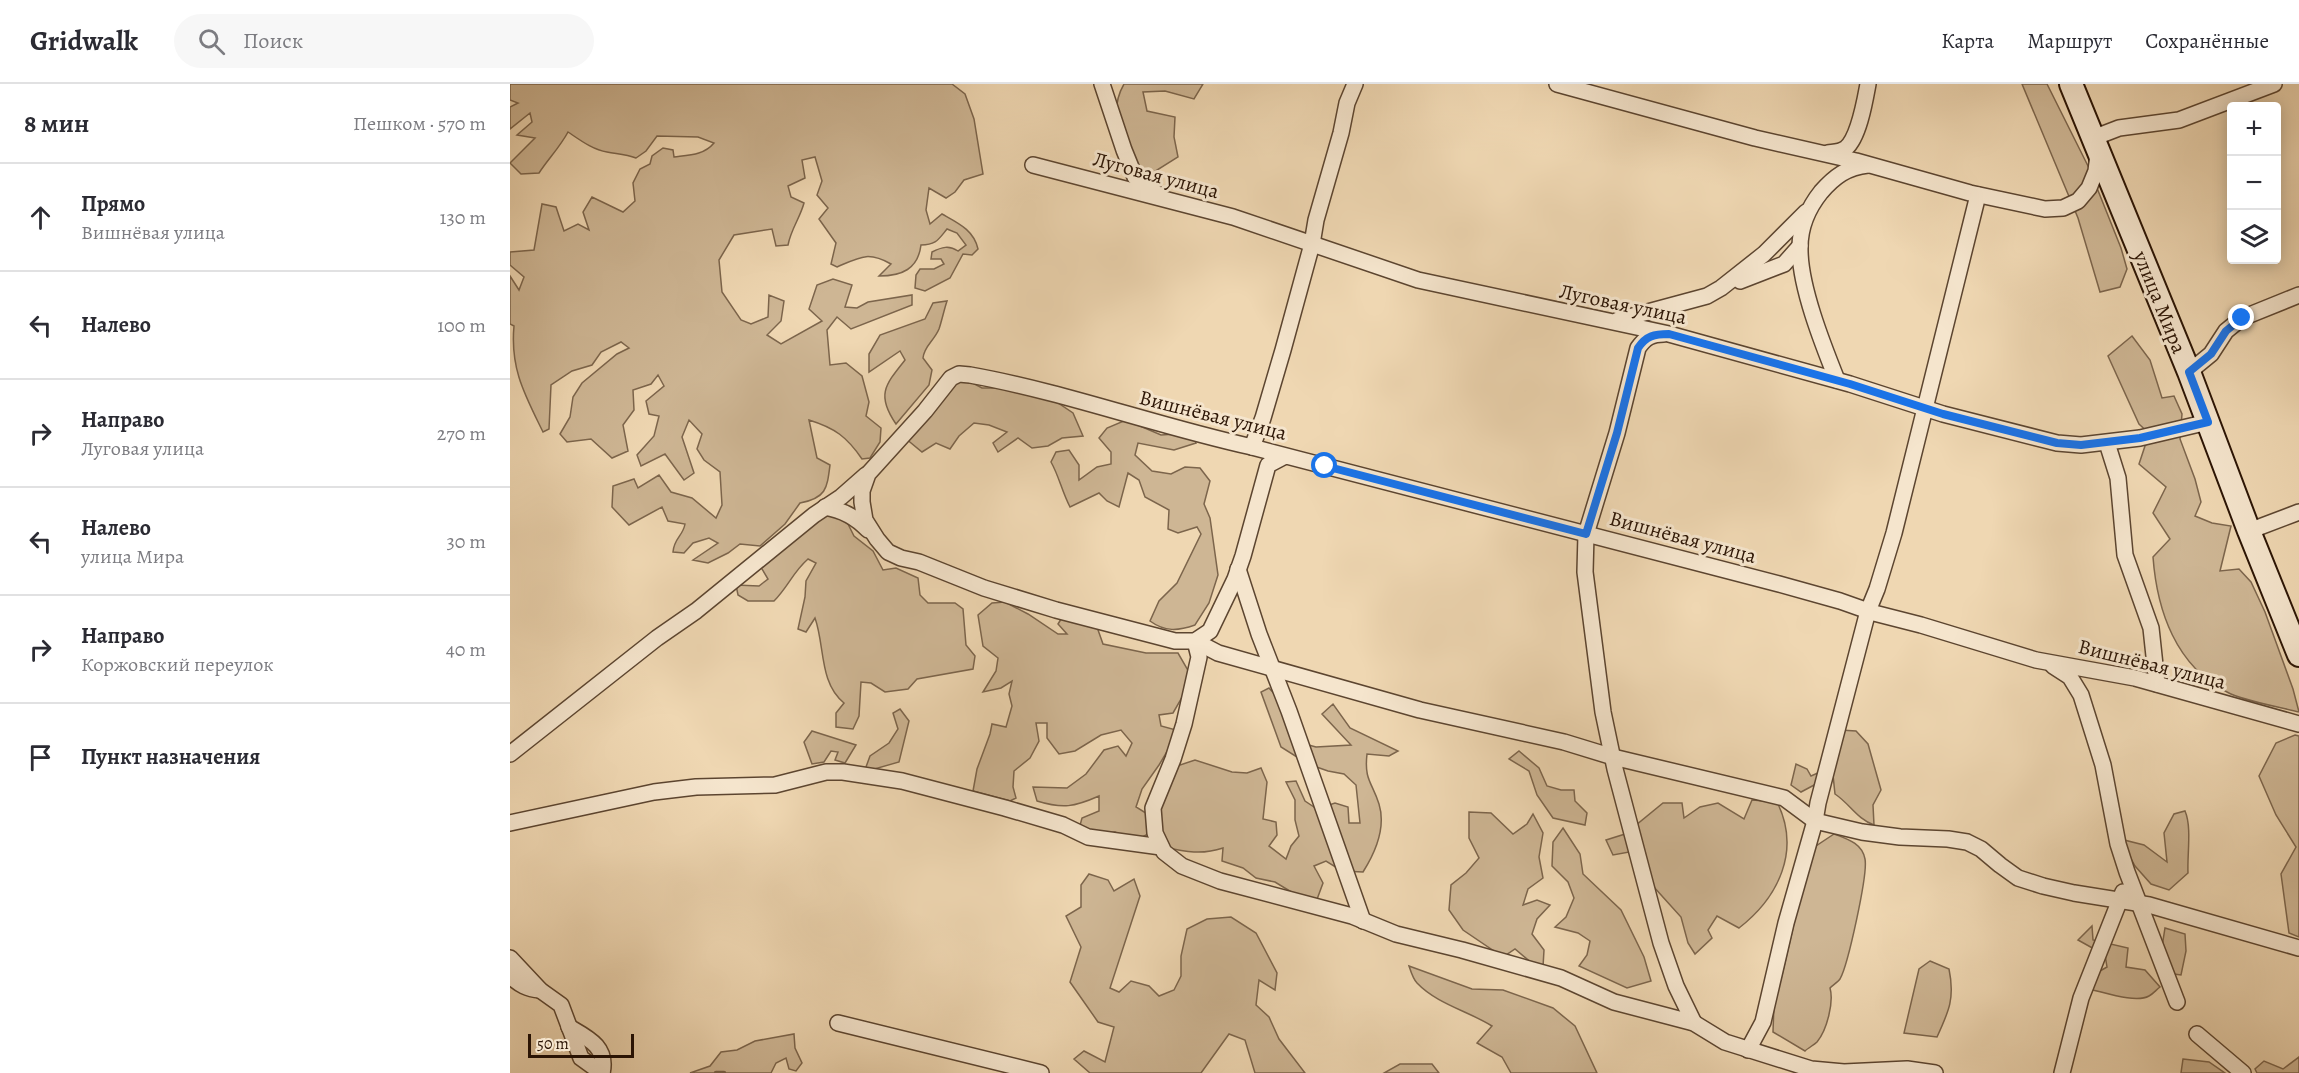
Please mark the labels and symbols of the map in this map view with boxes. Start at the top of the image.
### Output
street label: Луговая улица [1090,145,1222,205]
street label: улица Мира [2126,246,2193,358]
street label: Луговая улица [1557,277,1690,331]
route end [2228,304,2254,330]
street label: Вишнёвая улица [1136,383,1290,447]
route start [1311,452,1337,478]
street label: Вишнёвая улица [1606,504,1760,570]
street label: Вишнёвая улица [2075,632,2229,696]
scale bar [528,1031,634,1058]

